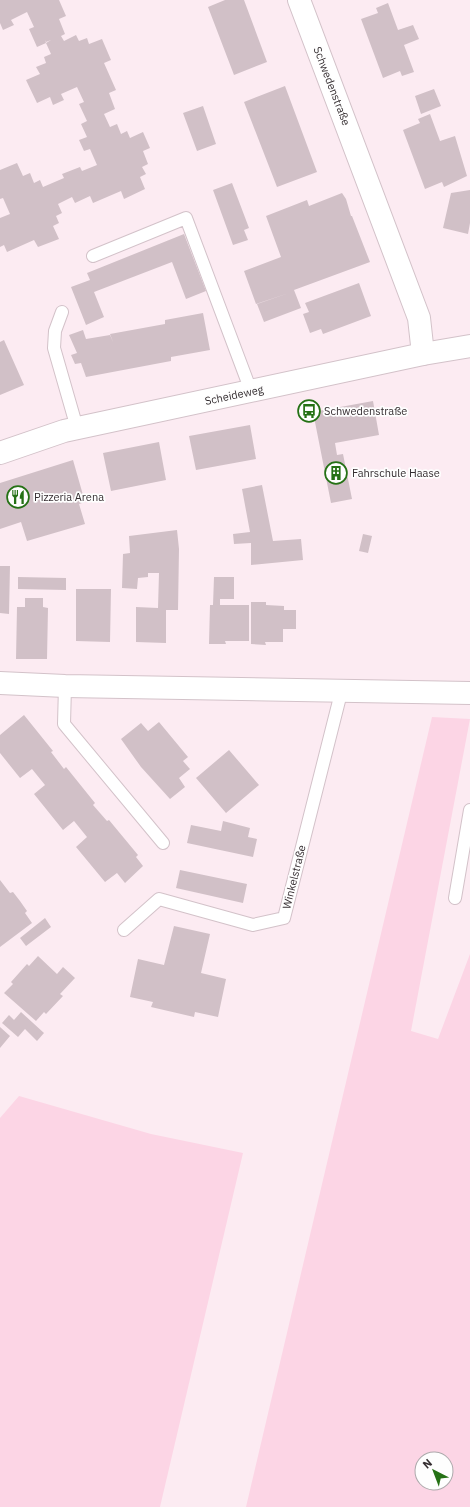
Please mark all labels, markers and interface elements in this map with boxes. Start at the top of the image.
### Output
street label: Schwedenstraße [311,45,353,127]
street label: Scheideweg [203,382,265,408]
bus stop icon: Schwedenstraße [296,398,322,424]
place label: Schwedenstraße [324,404,407,418]
building icon: Fahrschule Haase [323,460,349,486]
place label: Fahrschule Haase [352,466,440,480]
restaurant icon: Pizzeria Arena [5,484,31,510]
place label: Pizzeria Arena [34,490,104,504]
street label: Winkelstraße [279,844,309,910]
north arrow [414,1451,454,1491]
text: N [420,1456,435,1471]

